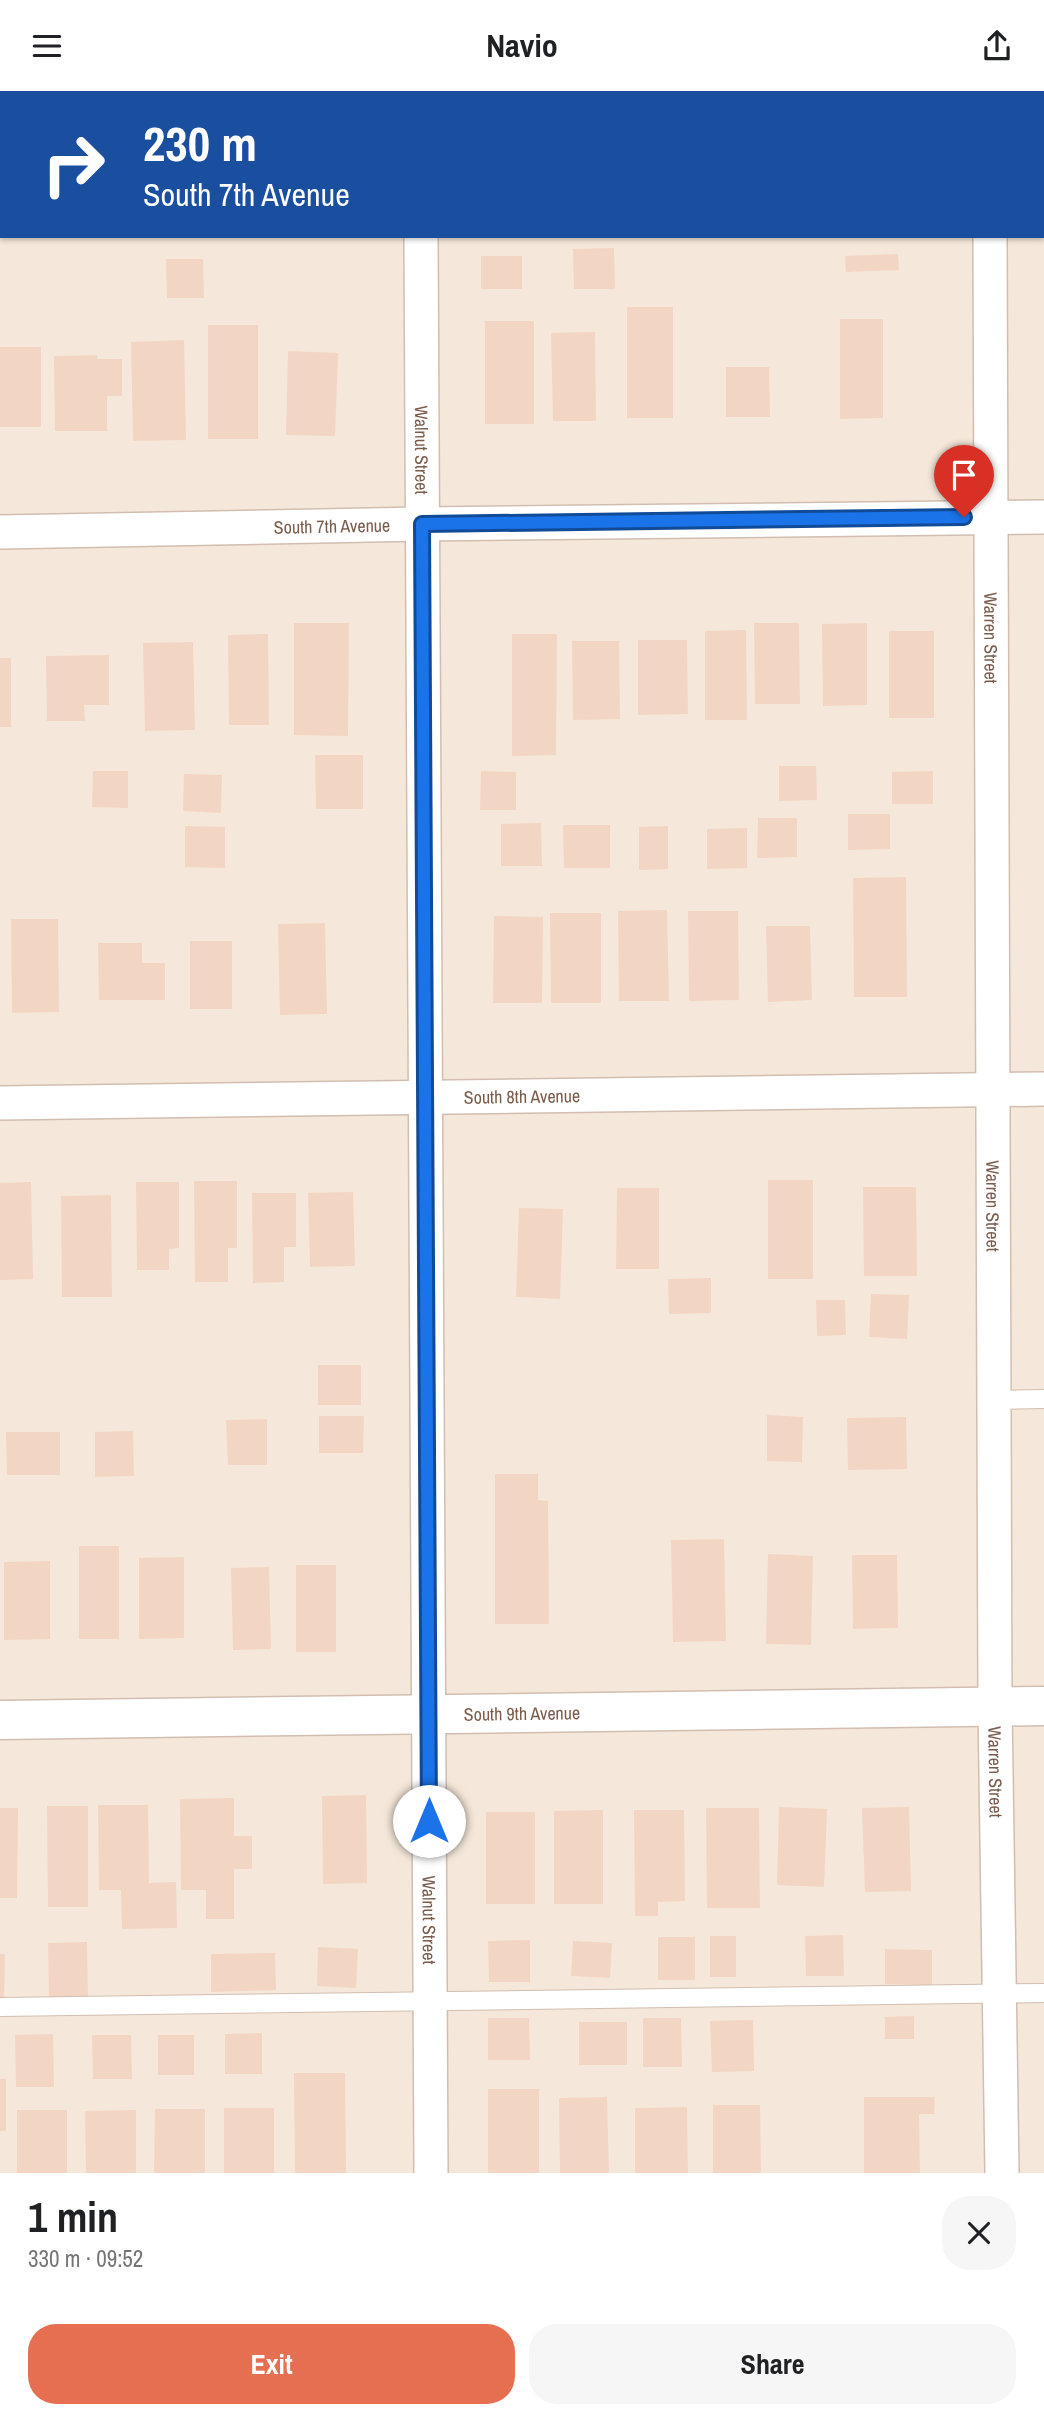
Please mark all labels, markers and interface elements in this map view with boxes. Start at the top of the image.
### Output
text: Navio [486,24,558,67]
icon: menu [28,27,66,65]
icon: share [978,27,1016,65]
text: 230 m [143,110,257,176]
icon: right [28,119,119,210]
text: South 7th Avenue [143,173,350,216]
street label: Walnut Street [409,405,435,495]
pin [934,445,994,517]
icon: arrive [945,456,983,494]
street label: South 7th Avenue [273,512,390,539]
street label: Warren Street [979,592,1004,684]
street label: South 8th Avenue [464,1083,580,1109]
street label: Warren Street [981,1160,1006,1252]
street label: South 9th Avenue [464,1700,580,1726]
street label: Warren Street [983,1726,1009,1818]
position arrow [392,1784,466,1858]
street label: Walnut Street [417,1875,442,1965]
text: 1 min [28,2189,118,2245]
button: close [942,2196,1016,2270]
text: 330 m · 09:52 [28,2243,143,2274]
button: Exit [28,2324,515,2404]
button: Share [529,2324,1016,2404]

